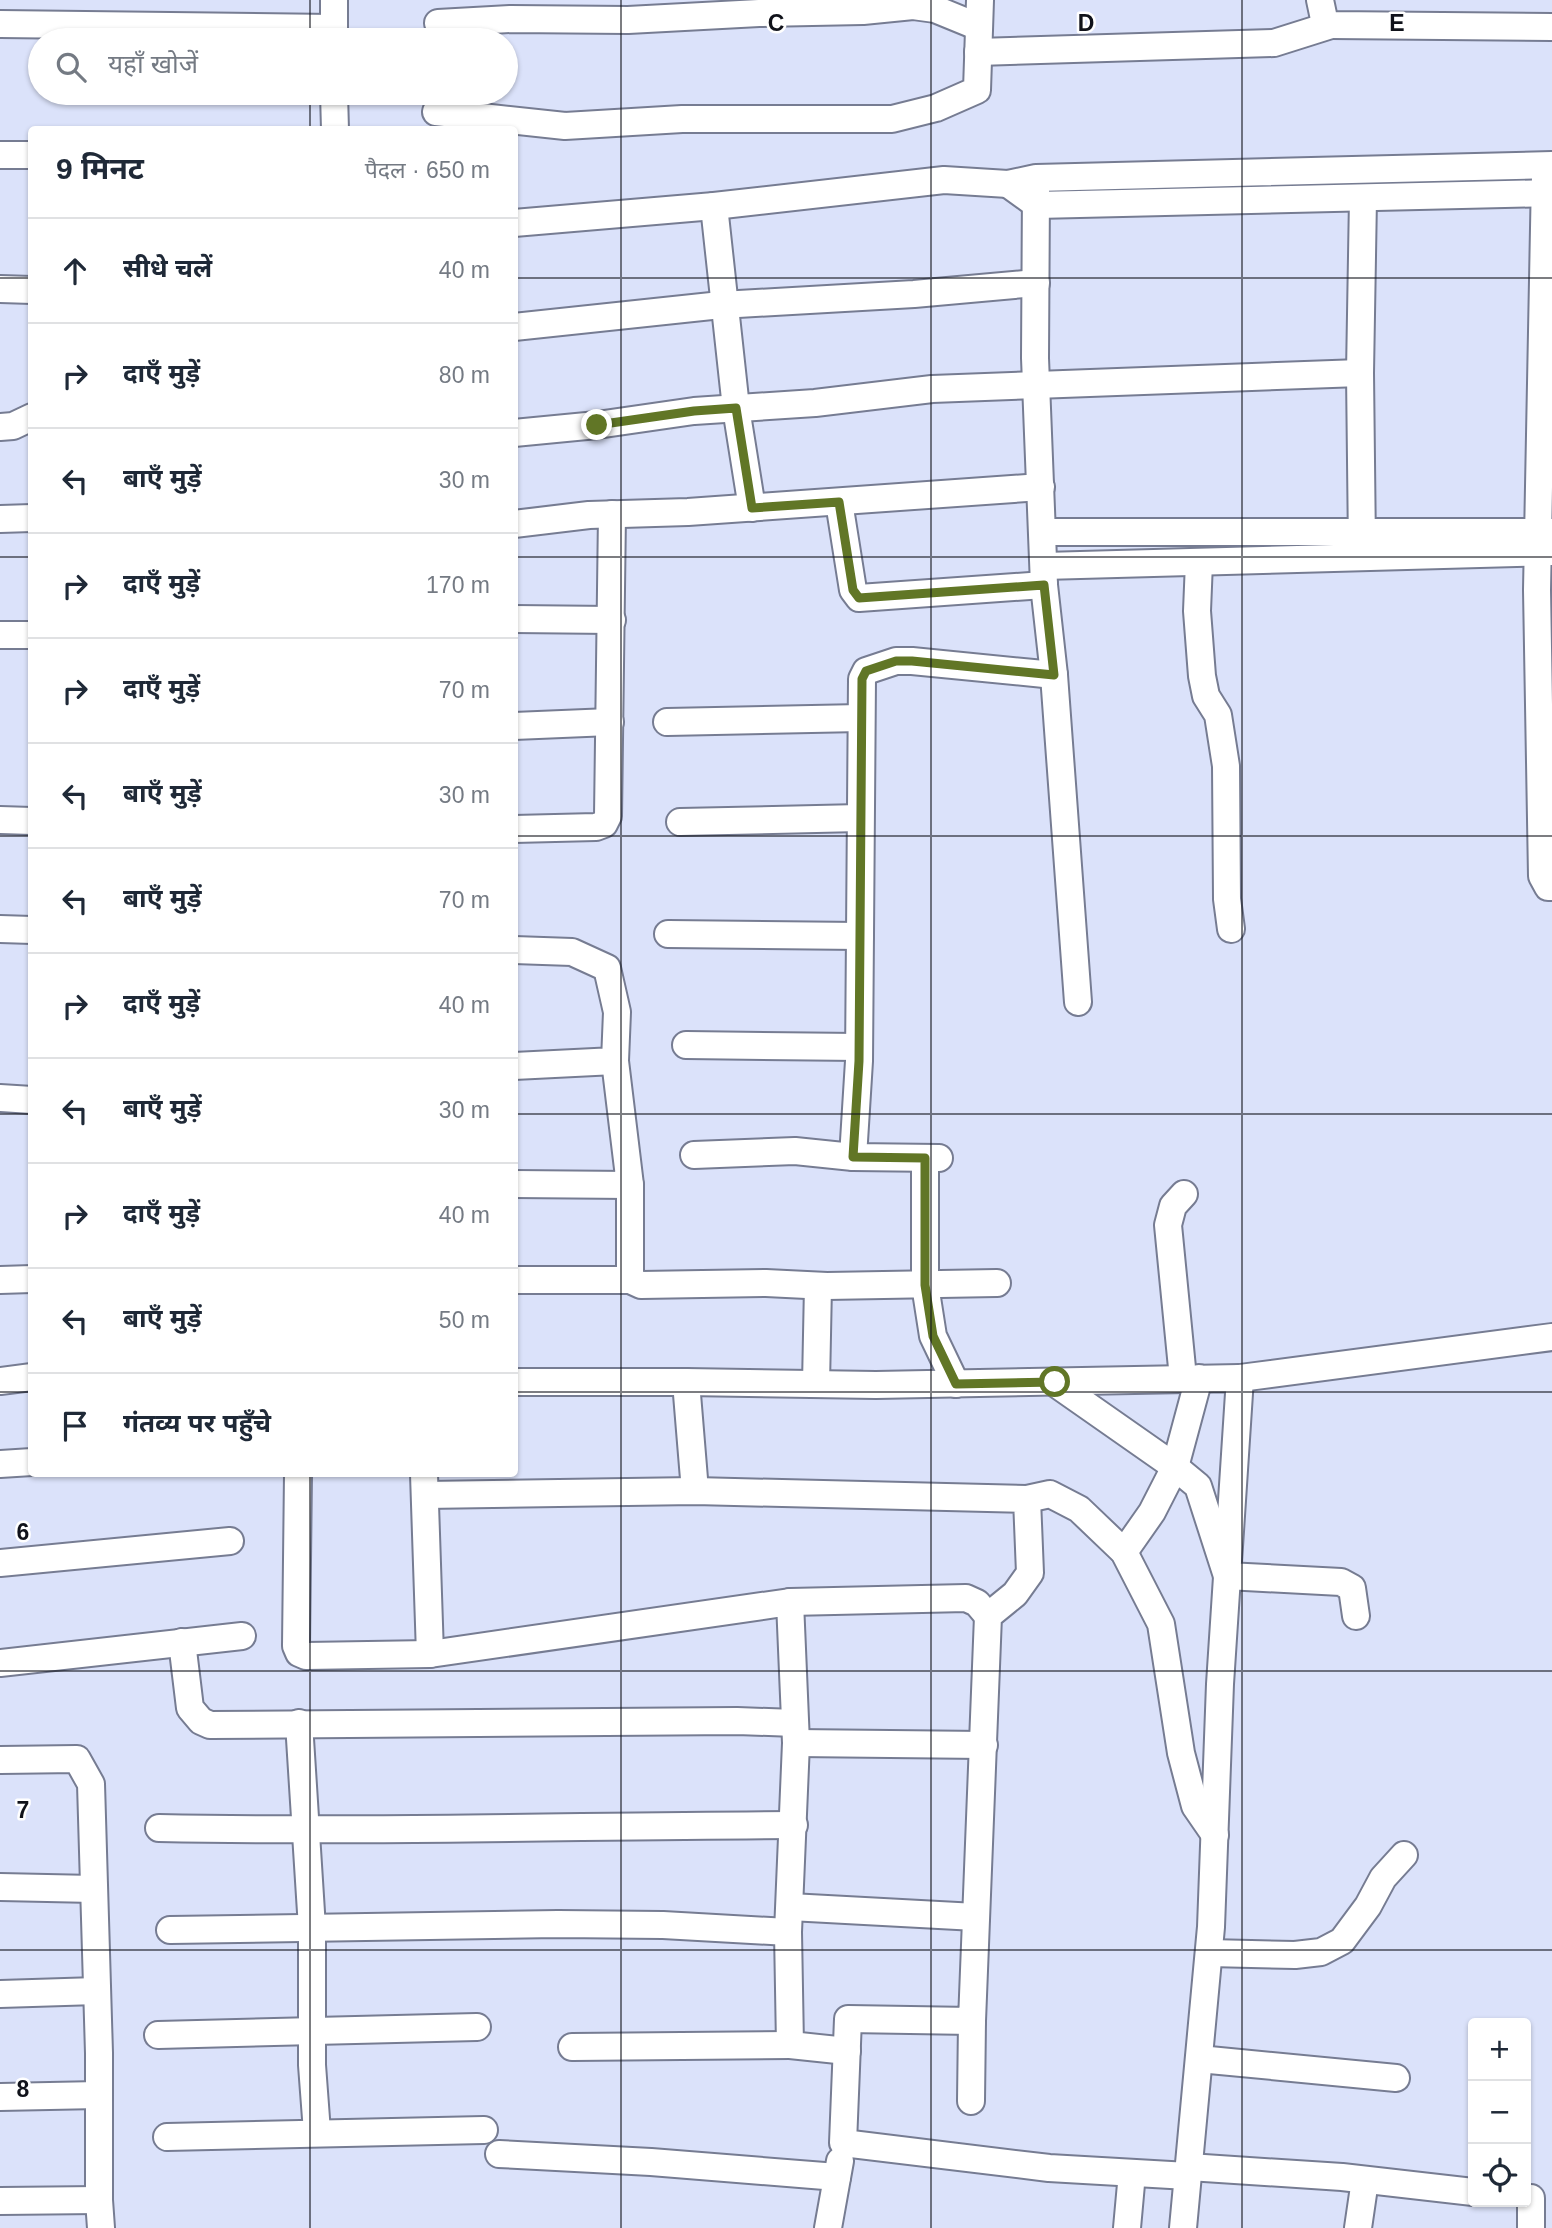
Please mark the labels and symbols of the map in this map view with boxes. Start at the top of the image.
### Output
text: C [768,10,784,36]
text: D [1078,10,1094,36]
text: E [1389,10,1405,36]
route end [581,409,612,440]
route start [1039,1366,1070,1397]
text: 6 [17,1519,29,1545]
text: 7 [17,1797,29,1823]
text: 8 [17,2076,30,2102]

